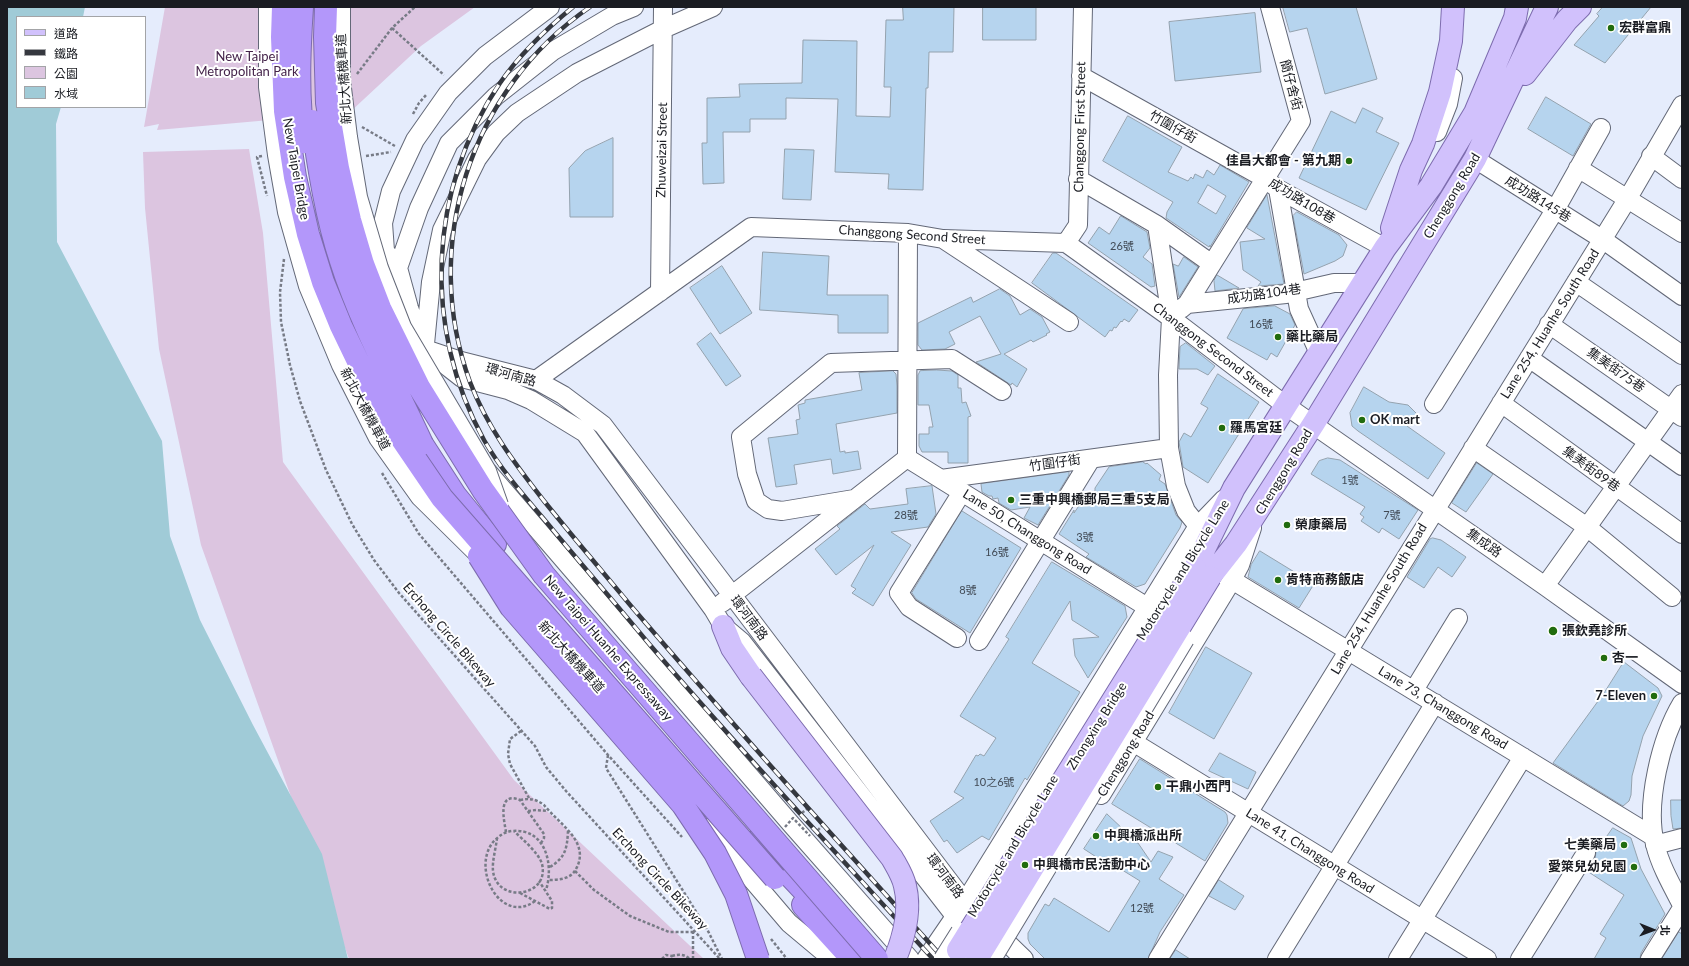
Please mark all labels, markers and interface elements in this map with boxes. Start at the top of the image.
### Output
legend [16,16,146,108]
place label: 宏群富鼎 [1619,20,1671,36]
marker: 宏群富鼎 [1606,23,1616,33]
text: 道路 [54,26,78,41]
street label: 新北大橋機車道 [333,33,355,125]
text: 鐵路 [54,46,78,61]
park label: New Taipei Metropolitan Park [195,49,299,80]
street label: 簡仔舍街 [1277,58,1305,112]
street label: Changgong First Street [1071,62,1089,192]
text: 公園 [54,66,78,81]
text: 水域 [54,86,78,101]
street label: Zhuweizai Street [653,102,671,198]
street label: 竹圍仔街 [1146,108,1200,146]
street label: New Taipei Bridge [279,117,313,221]
street label: Chenggong Road [1420,150,1484,242]
place label: 佳昌大都會 - 第九期 [1226,153,1341,169]
marker: 佳昌大都會 - 第九期 [1344,156,1354,166]
street label: 成功路145巷 [1502,173,1574,225]
street label: 成功路108巷 [1266,175,1338,227]
street label: Changgong Second Street [838,222,986,248]
house number: 26號 [1110,239,1134,253]
street label: Lane 254, Huanhe South Road [1497,246,1603,402]
street label: 成功路104巷 [1226,281,1302,307]
street label: Changgong Second Street [1150,299,1276,401]
house number: 16號 [1249,317,1273,331]
place label: 藥比藥局 [1286,329,1338,345]
marker: 藥比藥局 [1273,332,1283,342]
street label: 集美街75巷 [1584,344,1648,396]
street label: 環河南路 [484,360,538,390]
street label: 新北大橋機車道 [337,365,393,453]
place label: OK mart [1370,412,1420,428]
marker: OK mart [1357,415,1367,425]
place label: 羅馬宮廷 [1230,420,1282,436]
marker: 羅馬宮廷 [1217,423,1227,433]
street label: Chenggong Road [1252,426,1316,518]
street label: 集美街89巷 [1559,443,1623,495]
street label: 竹圍仔街 [1028,452,1082,474]
house number: 1號 [1341,473,1359,487]
street label: Lane 50, Changgong Road [960,486,1094,578]
place label: 三重中興橋郵局三重5支局 [1019,492,1170,508]
marker: 三重中興橋郵局三重5支局 [1006,495,1016,505]
street label: Motorcycle and Bicycle Lane [1133,497,1233,643]
house number: 28號 [894,508,918,522]
house number: 7號 [1383,508,1401,522]
place label: 榮康藥局 [1295,517,1347,533]
marker: 榮康藥局 [1282,520,1292,530]
street label: Lane 254, Huanhe South Road [1328,521,1430,677]
street label: 集成路 [1464,525,1504,561]
house number: 3號 [1076,530,1094,544]
house number: 16號 [985,545,1009,559]
street label: New Taipei Huanhe Expressaway [540,572,676,724]
place label: 肯特商務飯店 [1286,572,1364,588]
marker: 肯特商務飯店 [1273,575,1283,585]
street label: Erchong Circle Bikeway [399,580,499,690]
house number: 8號 [959,583,977,597]
street label: 環河南路 [727,593,771,643]
street label: 新北大橋機車道 [535,618,607,696]
place label: 張欽堯診所 [1562,623,1627,639]
marker: 張欽堯診所 [1547,625,1559,637]
place label: 杏一 [1612,650,1638,666]
marker: 杏一 [1599,653,1609,663]
street label: Lane 73, Changgong Road [1375,663,1511,753]
street label: Zhongxing Bridge [1064,679,1130,773]
place label: 7-Eleven [1595,688,1646,704]
marker: 7-Eleven [1649,691,1659,701]
street label: Chenggong Road [1094,708,1158,800]
street label: Motorcycle and Bicycle Lane [964,772,1062,920]
house number: 10之6號 [973,775,1015,789]
place label: 干鼎小西門 [1166,779,1231,795]
marker: 干鼎小西門 [1153,782,1163,792]
street label: Lane 41, Changgong Road [1243,805,1377,897]
street label: Erchong Circle Bikeway [609,825,711,933]
place label: 中興橋派出所 [1104,828,1182,844]
marker: 中興橋派出所 [1091,831,1101,841]
place label: 七美藥局 [1564,837,1616,853]
marker: 七美藥局 [1619,840,1629,850]
street label: 環河南路 [923,851,967,901]
place label: 中興橋市民活動中心 [1033,857,1150,873]
place label: 愛箂兒幼兒園 [1548,859,1626,875]
marker: 中興橋市民活動中心 [1020,860,1030,870]
marker: 愛箂兒幼兒園 [1629,862,1639,872]
house number: 12號 [1130,901,1154,915]
north arrow [1633,910,1673,950]
text: 北 [1659,925,1672,936]

